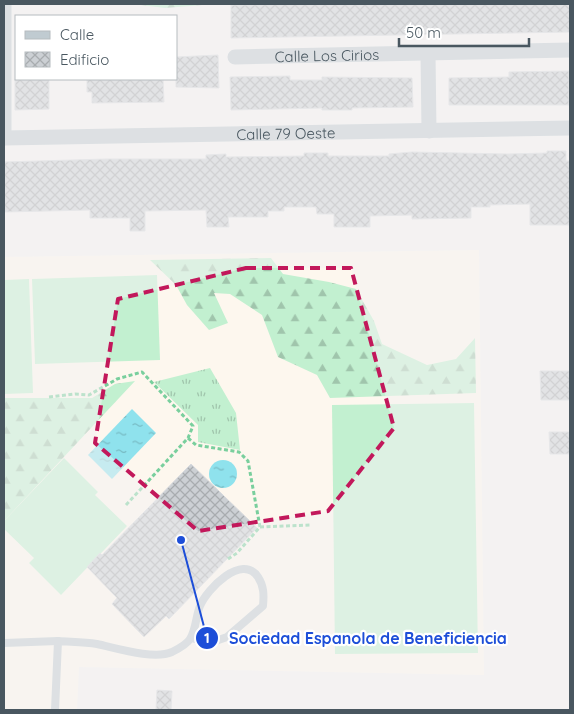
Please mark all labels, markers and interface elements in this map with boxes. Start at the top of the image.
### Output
legend [15,15,178,80]
scale bar [399,15,529,47]
text: 50 m [406,23,441,42]
text: Calle [60,25,94,44]
street label: Calle Los Cirios [275,44,379,66]
text: Edificio [60,50,109,69]
street label: Calle 79 Oeste [236,123,336,143]
callout: Sociedad Espanola de Beneficiencia [194,622,517,653]
text: 1 [204,628,210,647]
text: Sociedad Espanola de Beneficiencia [229,628,507,648]

